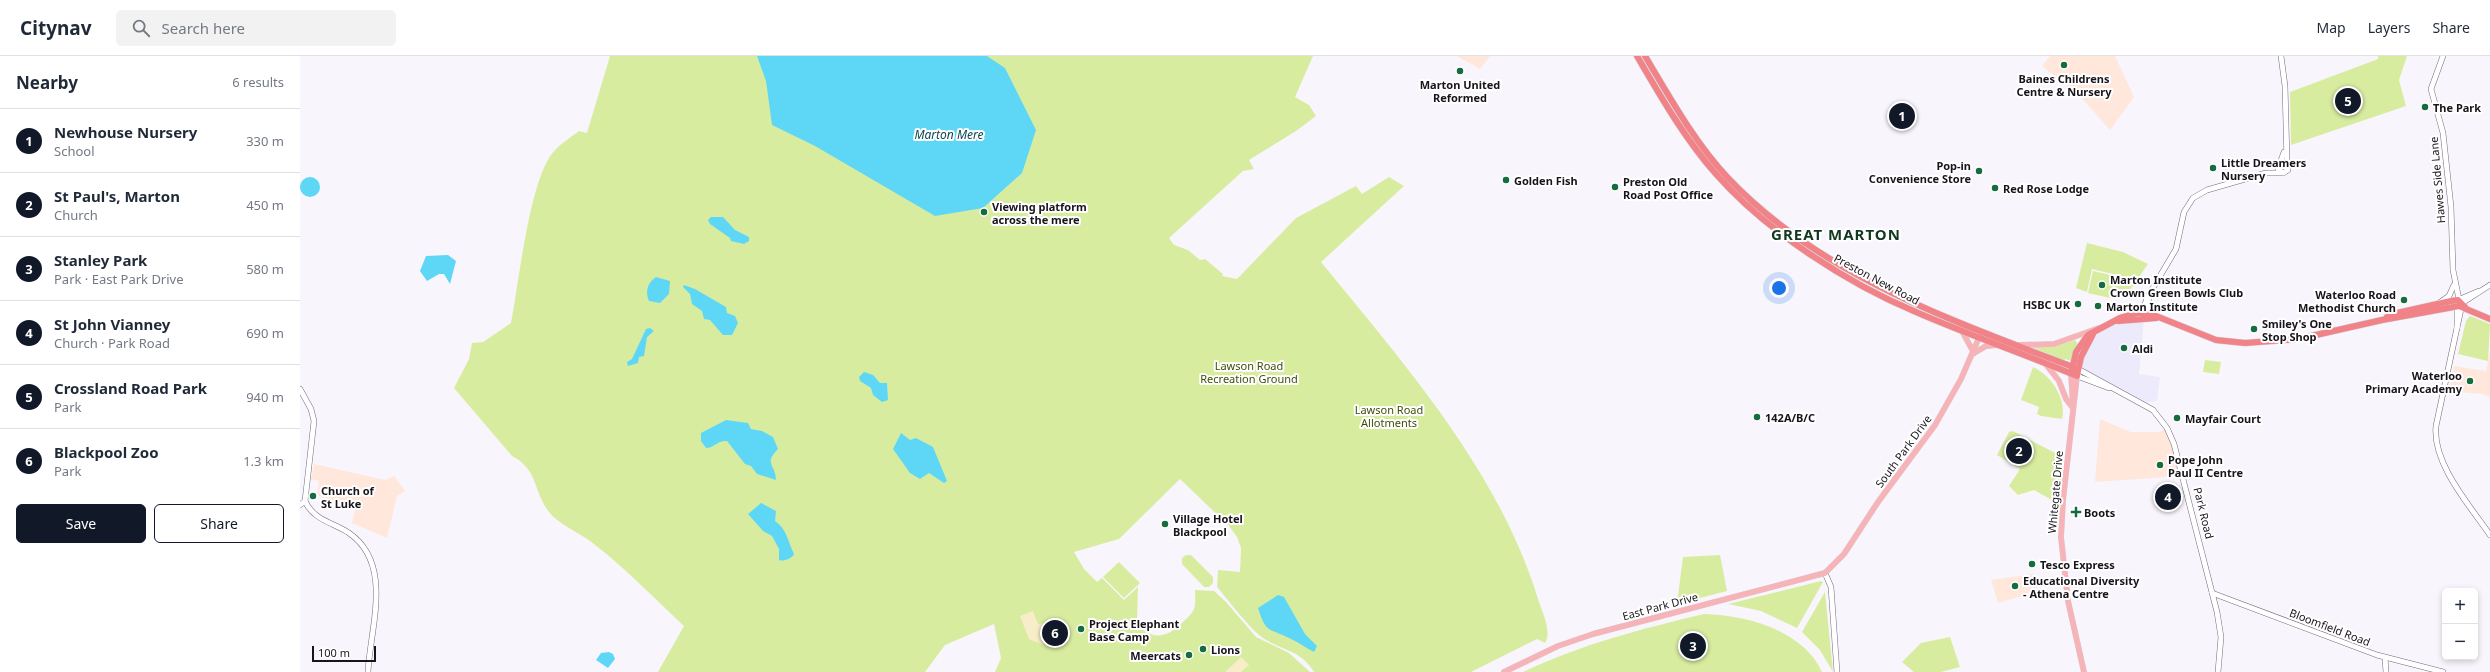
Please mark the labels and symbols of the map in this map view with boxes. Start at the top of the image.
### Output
marker: Baines Childrens Centre & Nursery [2059,60,2069,70]
marker: Marton United Reformed [1455,66,1465,76]
place label: Baines Childrens Centre & Nursery [2016,71,2112,99]
place label: Marton United Reformed [1420,77,1500,105]
pin: 5 [2335,86,2361,116]
place label: The Park [2433,100,2481,115]
pin: 1 [1889,101,1915,131]
marker: The Park [2420,102,2430,112]
water label: Marton Mere [914,126,984,143]
street label: Hawes Side Lane [2426,136,2448,224]
place label: Little Dreamers Nursery [2221,155,2307,183]
place label: Pop-in Convenience Store [1869,158,1971,186]
marker: Little Dreamers Nursery [2208,163,2218,173]
marker: Pop-in Convenience Store [1974,166,1984,176]
place label: Golden Fish [1514,173,1578,188]
place label: Preston Old Road Post Office [1623,174,1714,202]
marker: Golden Fish [1501,175,1511,185]
place label: Red Rose Lodge [2003,181,2090,196]
marker: Preston Old Road Post Office [1610,182,1620,192]
marker: Red Rose Lodge [1990,183,2000,193]
place label: Viewing platform across the mere [992,199,1087,227]
marker: Viewing platform across the mere [979,207,989,217]
district label: GREAT MARTON [1771,224,1901,244]
street label: Preston New Road [1832,250,1922,308]
place label: Marton Institute Crown Green Bowls Club [2110,272,2243,300]
your location [1769,278,1789,298]
marker: Marton Institute Crown Green Bowls Club [2097,280,2107,290]
place label: Waterloo Road Methodist Church [2298,287,2396,315]
marker: Waterloo Road Methodist Church [2399,295,2409,305]
place label: HSBC UK [2023,297,2071,312]
marker: HSBC UK [2073,299,2083,309]
place label: Marton Institute [2106,299,2198,314]
marker: Marton Institute [2093,301,2103,311]
place label: Smiley's One Stop Shop [2262,316,2332,344]
marker: Smiley's One Stop Shop [2249,324,2259,334]
place label: Aldi [2132,341,2153,356]
marker: Aldi [2119,343,2129,353]
park label: Lawson Road Recreation Ground [1200,358,1298,386]
place label: Waterloo Primary Academy [2365,368,2463,396]
marker: Waterloo Primary Academy [2465,376,2475,386]
park label: Lawson Road Allotments [1355,402,1423,430]
place label: 142A/B/C [1765,410,1815,425]
place label: Mayfair Court [2185,411,2261,426]
marker: 142A/B/C [1752,412,1762,422]
street label: South Park Drive [1872,412,1934,490]
marker: Mayfair Court [2172,413,2182,423]
pin: 2 [2006,436,2032,466]
street label: Whitegate Drive [2044,450,2066,534]
place label: Pope John Paul II Centre [2168,452,2243,480]
marker: Pope John Paul II Centre [2155,460,2165,470]
pin: 4 [2155,482,2181,512]
place label: Church of St Luke [321,483,375,511]
street label: Park Road [2190,486,2218,540]
marker: Church of St Luke [308,491,318,501]
place label: Boots [2084,505,2116,520]
marker: Boots [2071,507,2081,517]
place label: Village Hotel Blackpool [1173,511,1243,539]
marker: Village Hotel Blackpool [1160,519,1170,529]
place label: Tesco Express [2040,557,2115,572]
marker: Tesco Express [2027,559,2037,569]
place label: Educational Diversity - Athena Centre [2023,573,2140,601]
marker: Educational Diversity - Athena Centre [2010,581,2020,591]
street label: East Park Drive [1621,589,1699,623]
street label: Bloomfield Road [2287,605,2373,649]
place label: Project Elephant Base Camp [1089,616,1179,644]
pin: 6 [1042,618,1068,648]
marker: Project Elephant Base Camp [1076,624,1086,634]
pin: 3 [1680,631,1706,661]
place label: Lions [1211,642,1240,657]
scale bar [312,644,376,663]
marker: Lions [1198,644,1208,654]
place label: Meercats [1130,648,1181,663]
marker: Meercats [1184,650,1194,660]

